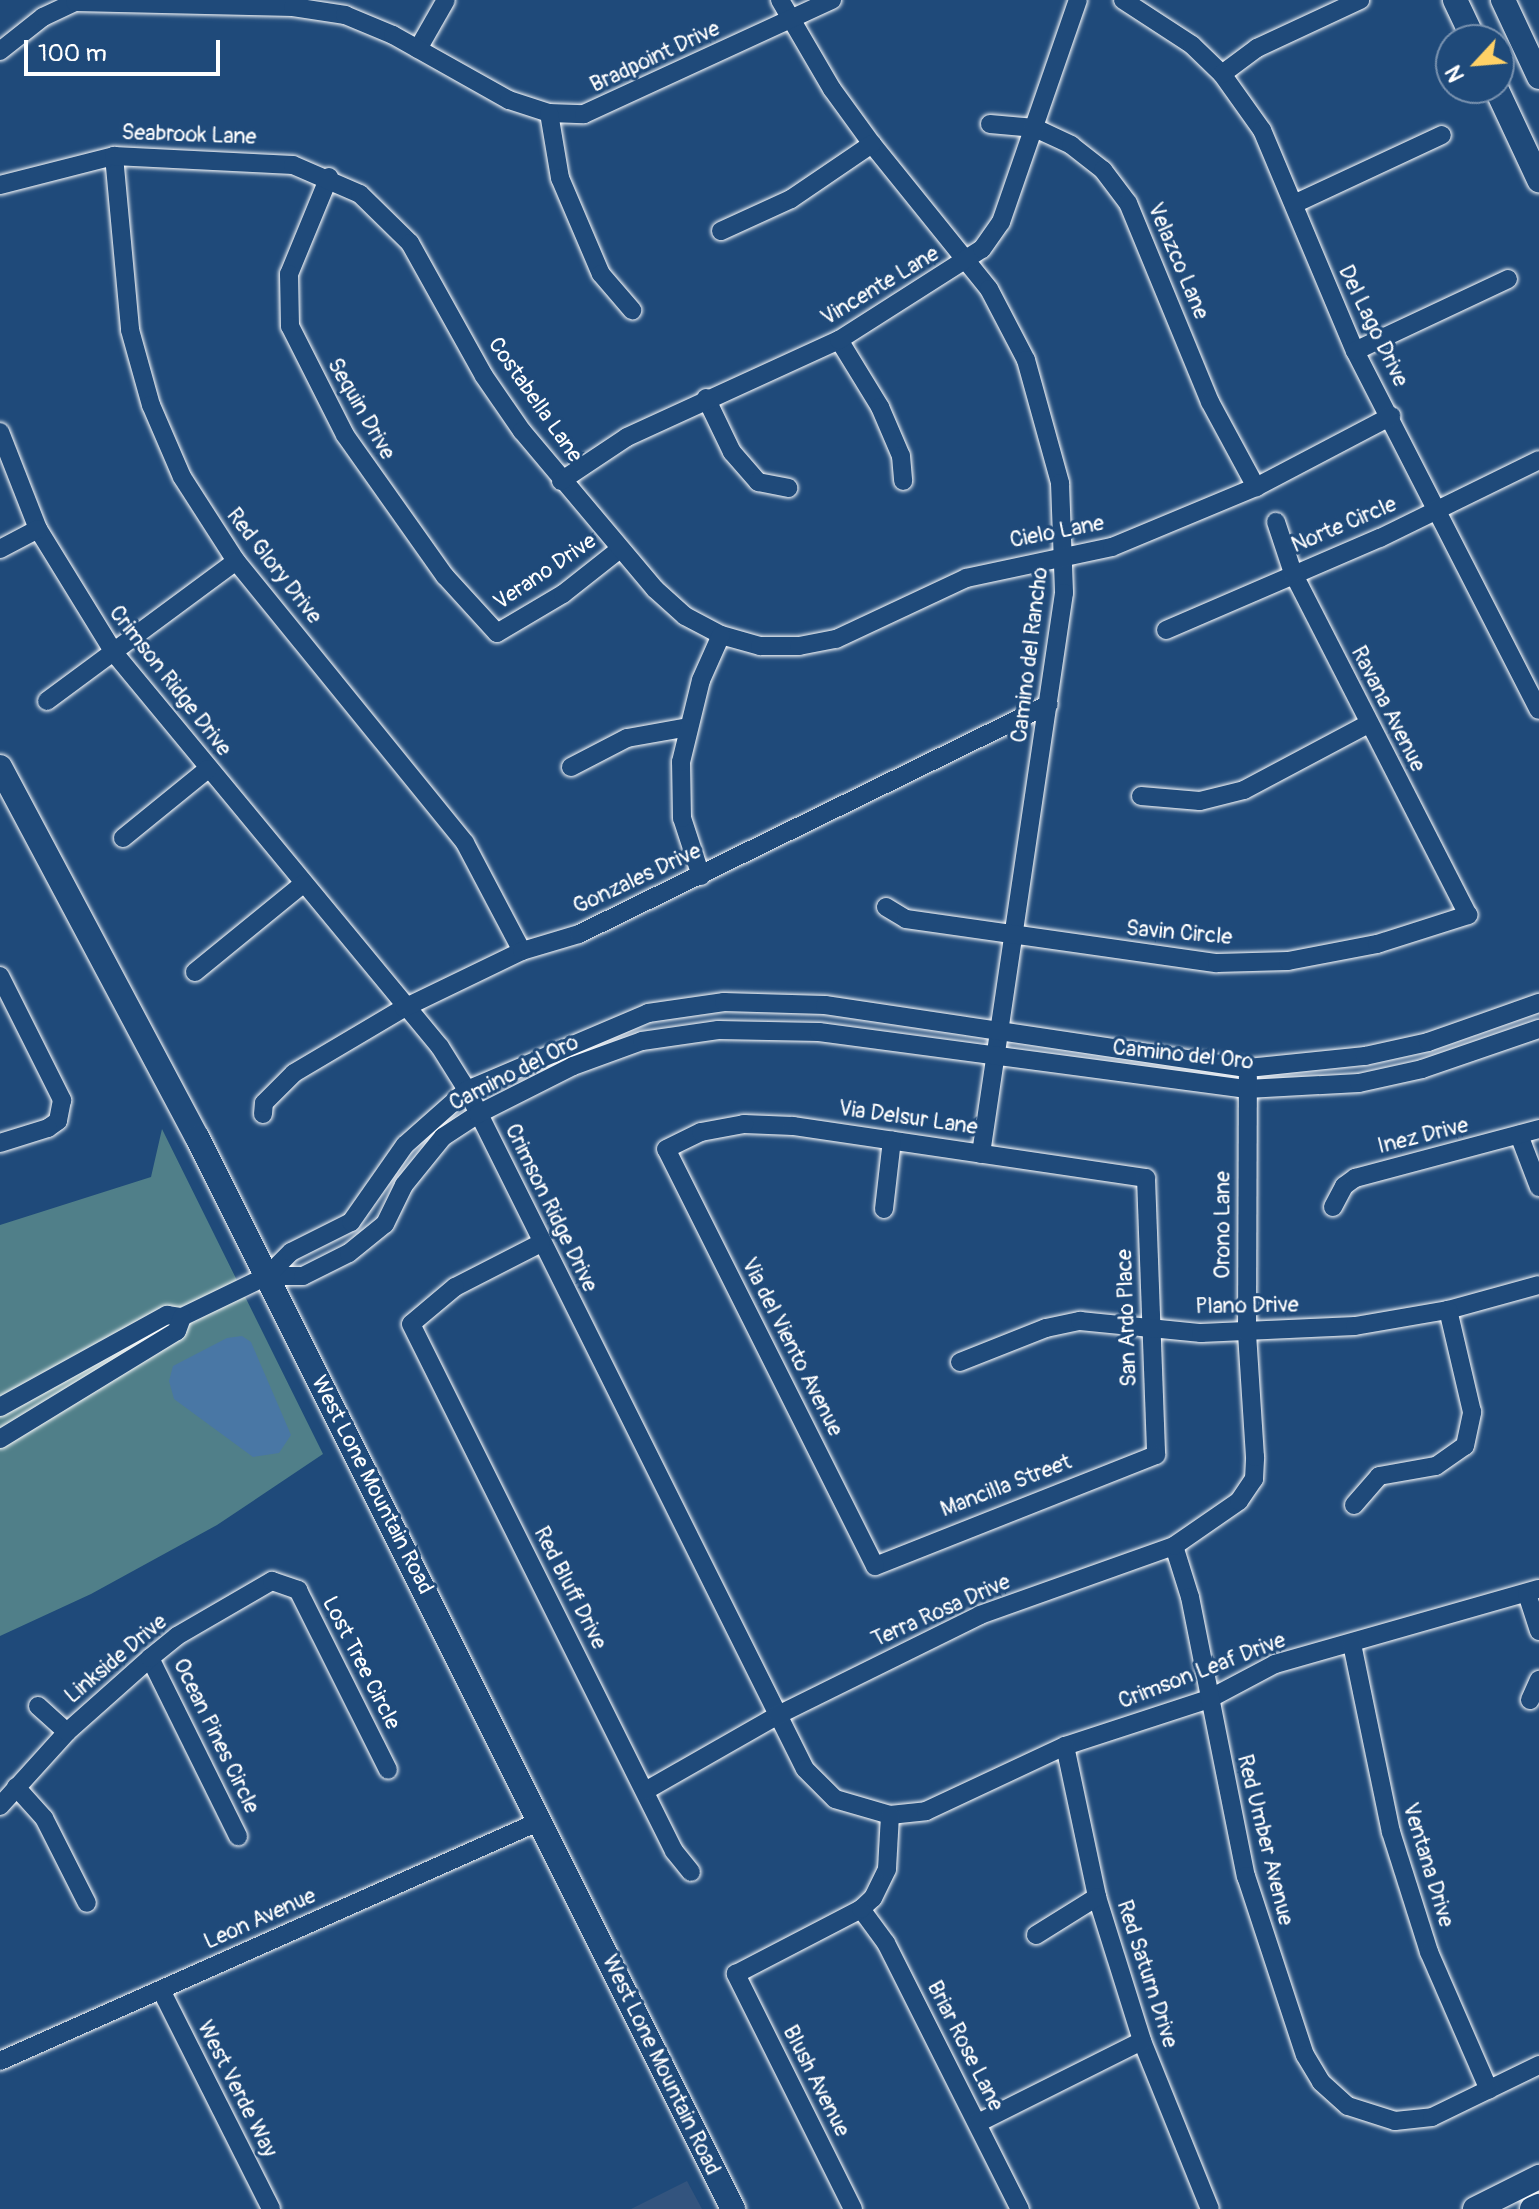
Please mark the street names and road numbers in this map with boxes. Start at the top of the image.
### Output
street label: Bradpoint Drive [586,15,724,99]
street label: Seabrook Lane [121,119,257,151]
street label: Velazco Lane [1142,199,1214,323]
street label: Vincente Lane [816,240,944,332]
street label: Del Lago Drive [1332,261,1414,391]
street label: Costabella Lane [482,332,588,468]
street label: Sequin Drive [321,354,401,464]
street label: Norte Circle [1287,491,1401,559]
street label: Red Glory Drive [221,503,327,629]
street label: Cielo Lane [1008,510,1106,554]
street label: Verano Drive [489,528,601,616]
street label: Camino del Rancho [1006,566,1054,744]
street label: Crimson Ridge Drive [103,601,237,761]
street label: Ravana Avenue [1345,642,1431,776]
street label: Gonzales Drive [569,838,705,920]
street label: Savin Circle [1125,915,1233,951]
street label: Camino del Oro [445,1029,583,1117]
street label: Camino del Oro [1111,1034,1255,1076]
street label: Via Delsur Lane [837,1095,979,1141]
street label: Inez Drive [1375,1112,1471,1160]
street label: Crimson Ridge Drive [499,1120,603,1296]
street label: Orono Lane [1210,1171,1236,1279]
street label: San Ardo Place [1111,1249,1143,1387]
street label: Via del Viento Avenue [736,1253,848,1441]
street label: Plano Drive [1195,1292,1299,1320]
street label: West Lone Mountain Road [305,1371,439,1599]
street label: Mancilla Street [937,1449,1075,1523]
street label: Red Bluff Drive [528,1522,612,1654]
street label: Terra Rosa Drive [868,1569,1014,1653]
street label: Lost Tree Circle [316,1592,406,1734]
street label: Linkside Drive [60,1609,172,1709]
street label: Crimson Leaf Drive [1115,1627,1289,1715]
street label: Ocean Pines Circle [167,1654,265,1818]
street label: Red Umber Avenue [1231,1752,1299,1928]
street label: Ventana Drive [1397,1800,1459,1930]
street label: Leon Avenue [200,1883,320,1955]
street label: Red Saturn Drive [1111,1897,1183,2051]
street label: West Lone Mountain Road [596,1951,726,2179]
street label: Briar Rose Lane [921,1977,1009,2115]
street label: West Verde Way [191,2016,283,2162]
street label: Blush Avenue [777,2021,855,2141]

